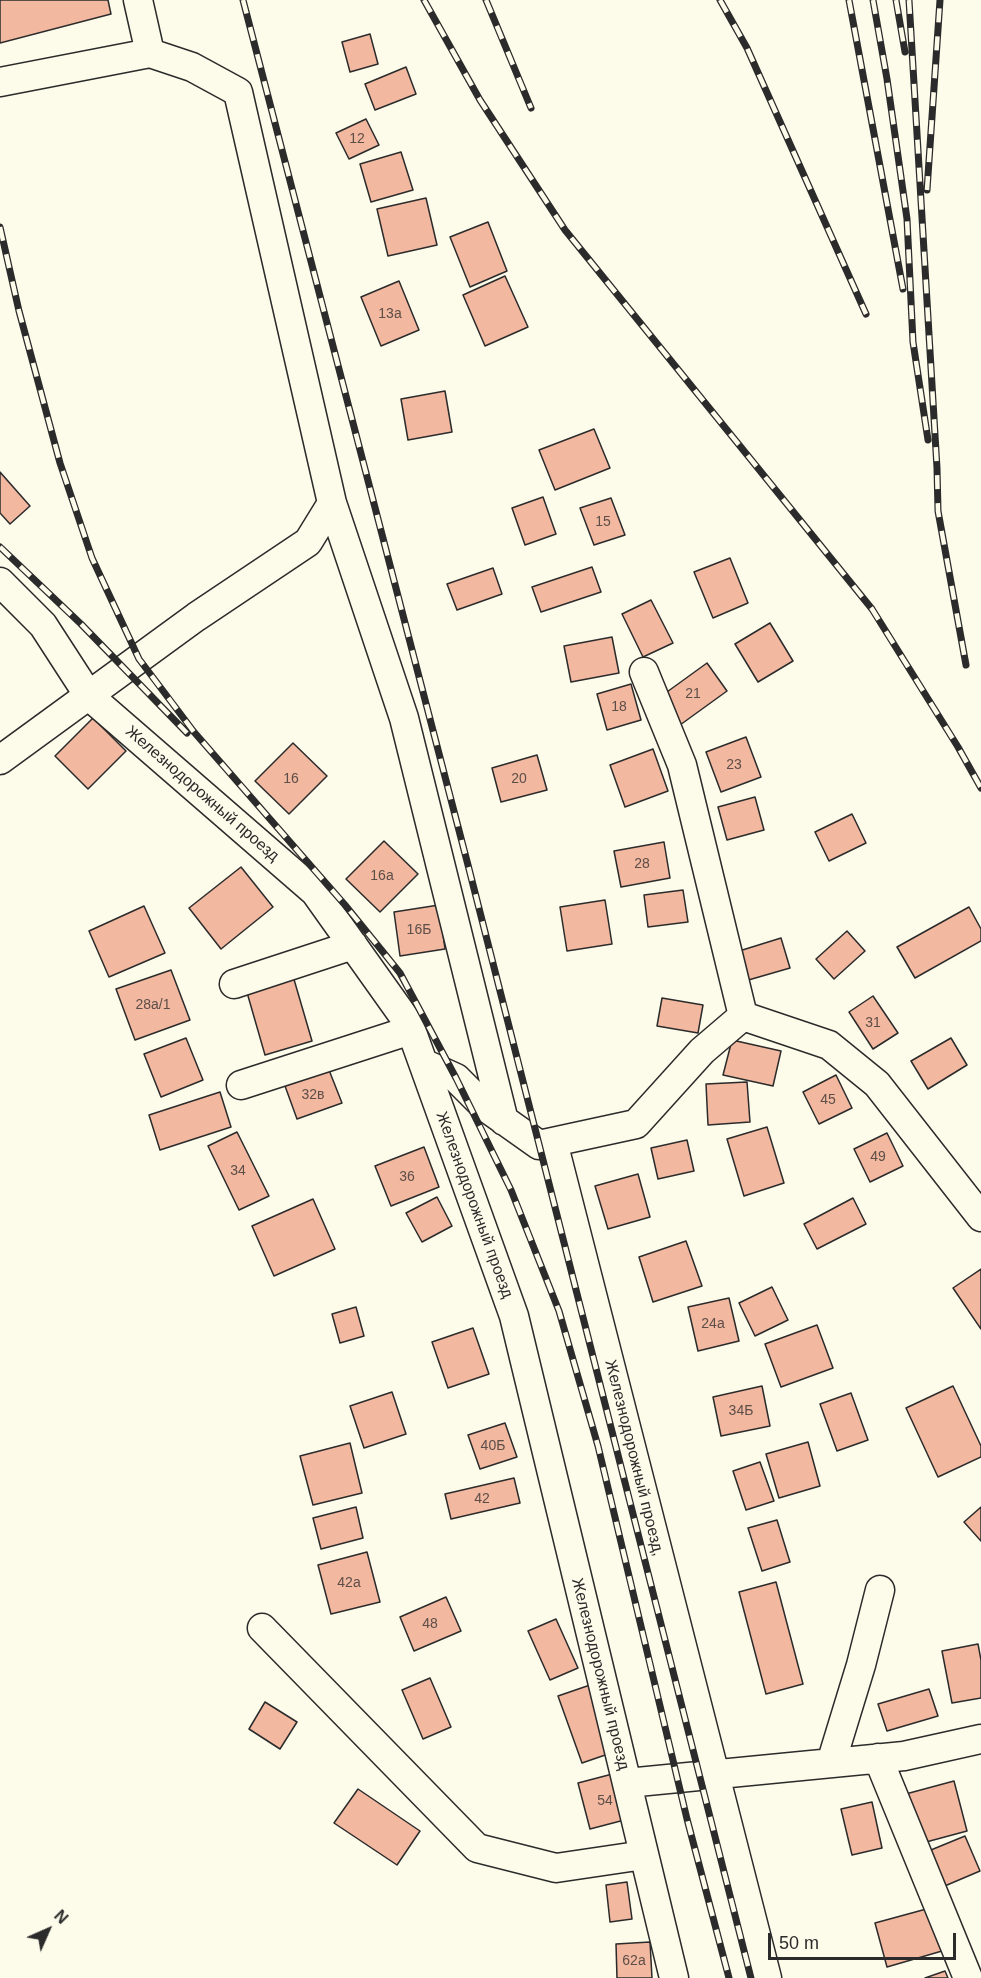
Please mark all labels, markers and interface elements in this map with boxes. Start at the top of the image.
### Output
house number: 12 [349,131,365,147]
house number: 13а [378,306,402,322]
house number: 15 [595,514,611,530]
house number: 21 [685,686,701,702]
house number: 18 [611,699,627,715]
street label: Железнодорожный проезд [121,722,283,866]
house number: 23 [726,757,742,773]
house number: 16 [283,771,299,787]
house number: 20 [511,771,527,787]
house number: 28 [634,856,650,872]
house number: 16а [370,868,394,884]
house number: 16Б [407,922,431,938]
house number: 28а/1 [135,997,171,1013]
house number: 31 [865,1015,881,1031]
house number: 32в [301,1087,325,1103]
house number: 45 [820,1092,836,1108]
street label: Железнодорожный проезд [431,1109,517,1301]
house number: 49 [870,1149,886,1165]
house number: 34 [230,1163,246,1179]
house number: 36 [399,1169,415,1185]
house number: 24а [701,1316,725,1332]
street label: Железнодорожный проезд, [600,1358,668,1558]
house number: 34Б [729,1403,753,1419]
house number: 40Б [481,1438,505,1454]
house number: 42 [474,1491,490,1507]
house number: 42а [337,1575,361,1591]
street label: Железнодорожный проезд [567,1576,633,1772]
house number: 48 [422,1616,438,1632]
house number: 54 [597,1793,613,1809]
north arrow [18,1900,78,1960]
text: N [51,1907,71,1927]
scale bar [771,1921,958,1959]
text: 50 m [779,1933,819,1953]
house number: 62а [622,1953,646,1969]

